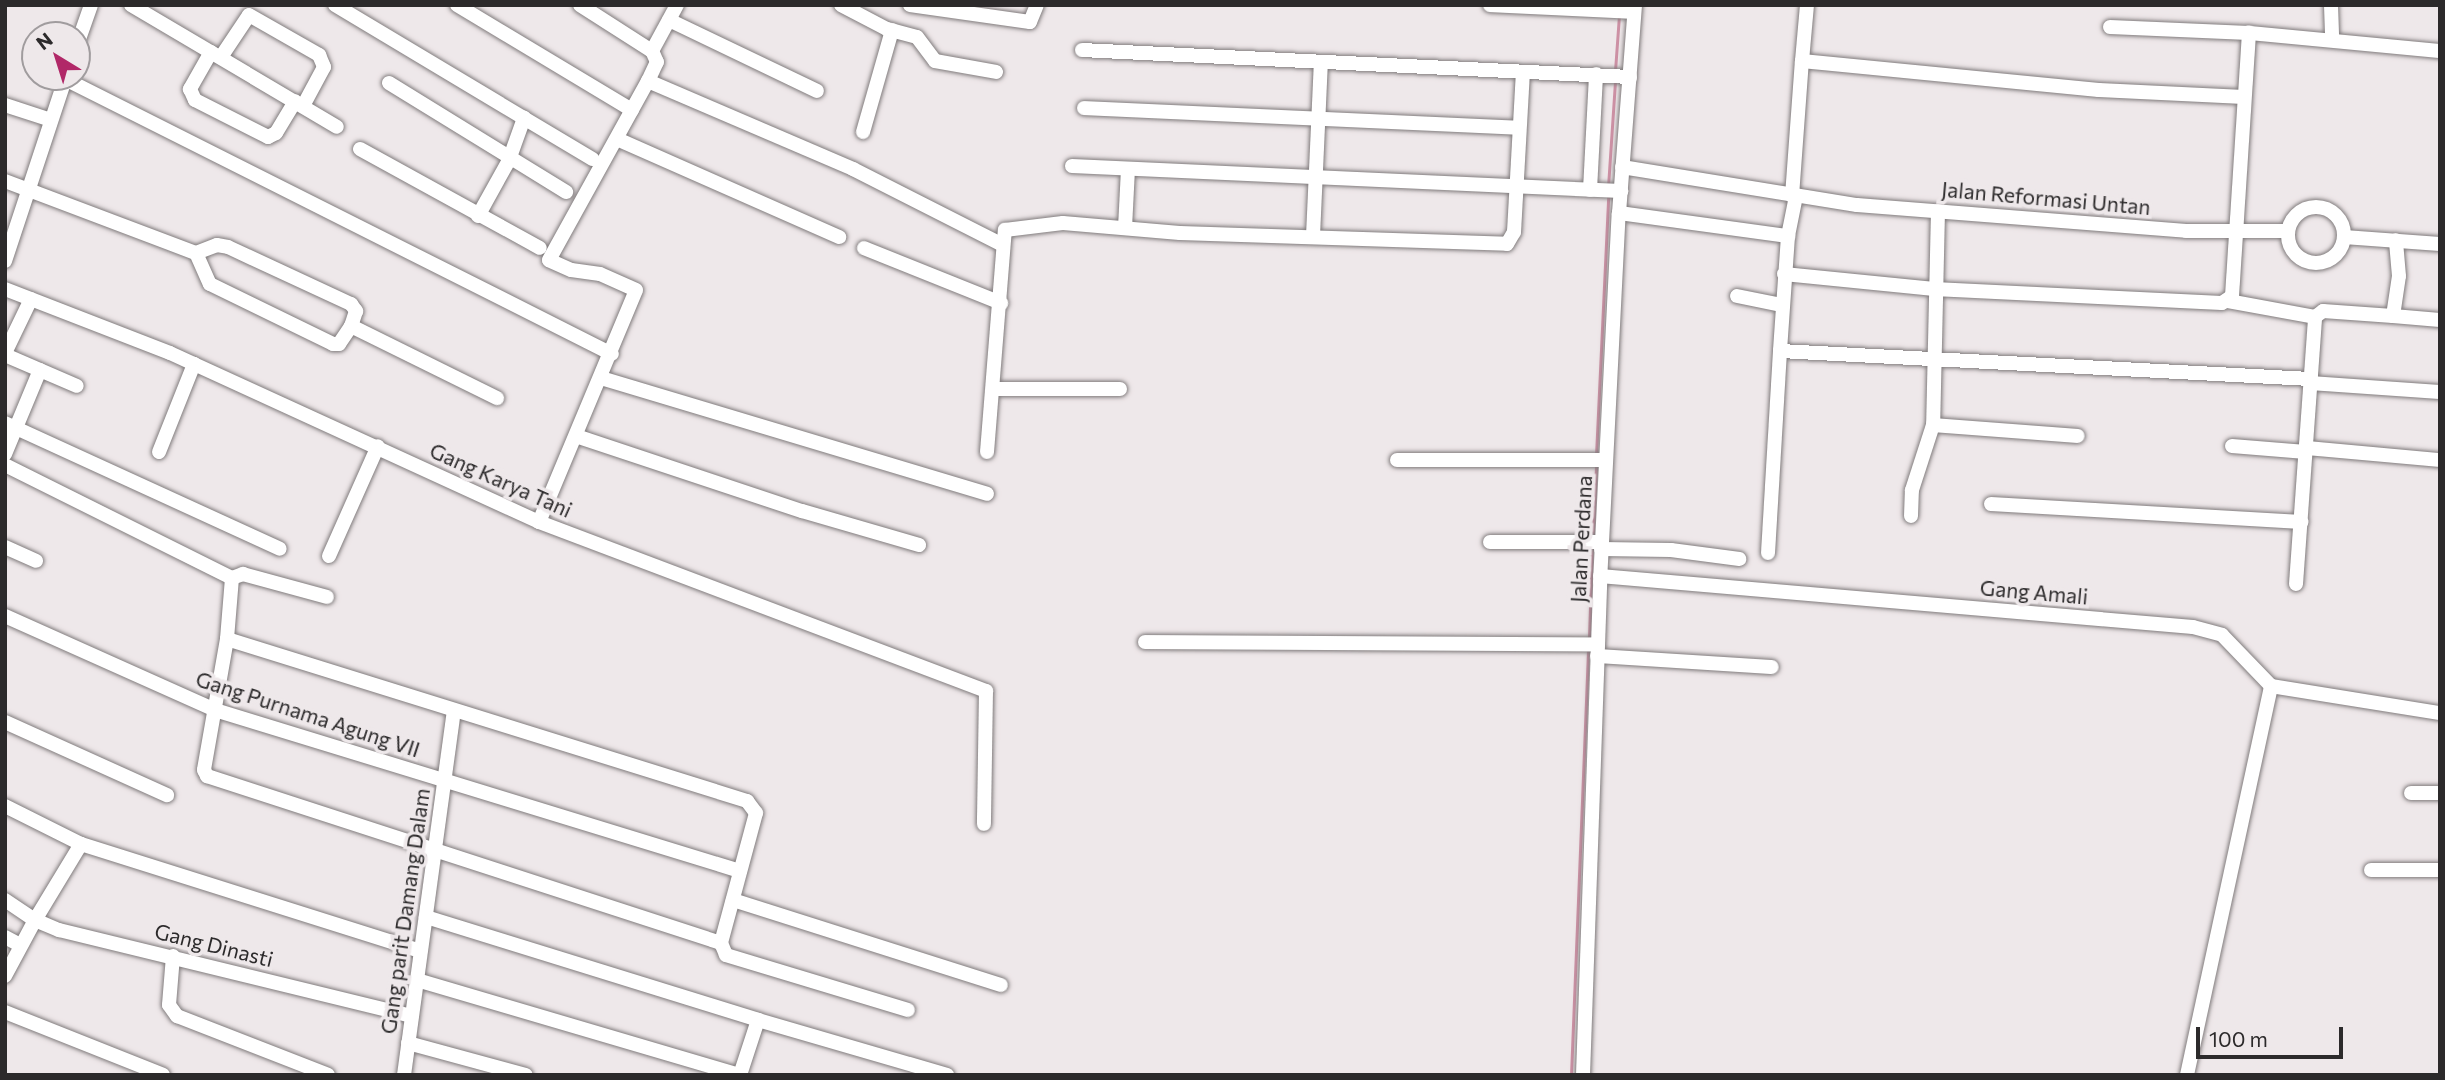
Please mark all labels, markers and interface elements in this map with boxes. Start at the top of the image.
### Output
north arrow [21,21,91,91]
text: N [31,27,57,54]
street label: Jalan Reformasi Untan [1940,176,2152,220]
street label: Gang Karya Tani [426,437,576,523]
street label: Jalan Perdana [1565,475,1597,603]
street label: Gang Amali [1979,575,2089,609]
street label: Gang Purnama Agung VII [193,666,423,762]
street label: Gang parit Damang Dalam [375,786,435,1036]
street label: Gang Dinasti [152,918,276,972]
scale bar [2200,1014,2347,1058]
text: 100 m [2209,1026,2268,1051]

